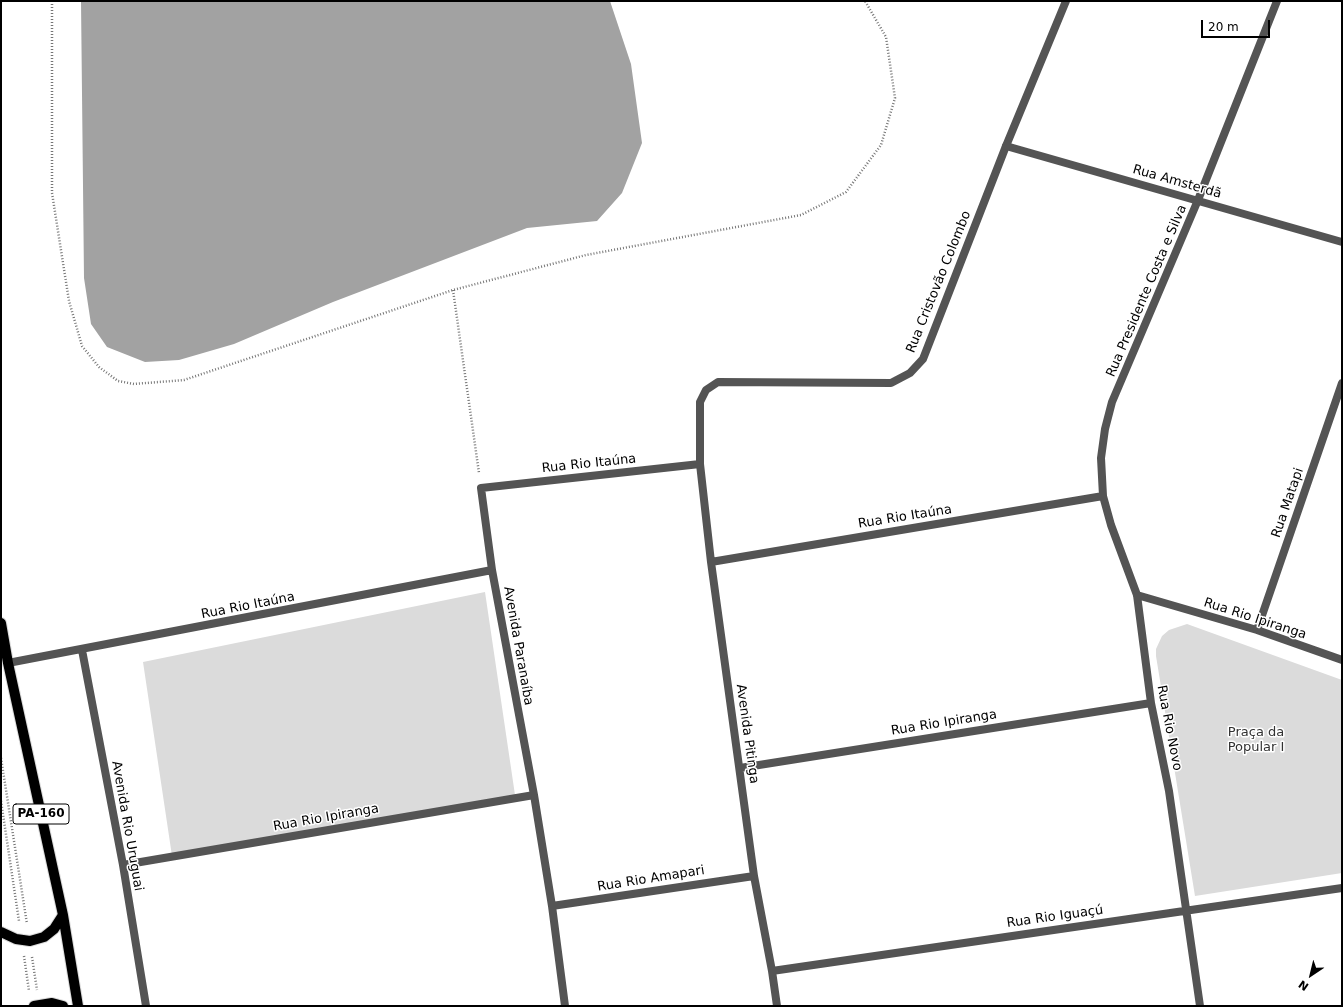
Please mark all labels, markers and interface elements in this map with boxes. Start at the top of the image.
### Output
scale bar [1203,12,1272,38]
text: 20 m [1208,20,1239,34]
street label: Rua Amsterdã [1131,162,1223,202]
street label: Rua Presidente Costa e Silva [1104,202,1190,380]
street label: Rua Cristovão Colombo [903,209,975,355]
street label: Rua Rio Itaúna [541,451,637,477]
street label: Rua Matapi [1269,466,1307,540]
street label: Rua Rio Itaúna [857,502,953,532]
street label: Avenida Paranaíba [500,585,536,707]
street label: Rua Rio Itaúna [200,589,296,623]
street label: Rua Rio Ipiranga [1202,595,1308,643]
street label: Avenida Pitinga [732,683,762,785]
street label: Rua Rio Novo [1153,684,1185,772]
street label: Rua Rio Ipiranga [890,707,998,739]
park label: Praça da Popular I [1228,725,1284,756]
street label: Avenida Rio Uruguai [108,760,146,892]
street label: Rua Rio Ipiranga [272,801,380,835]
road number: PA-160 [13,804,69,824]
street label: Rua Rio Amapari [596,863,706,895]
street label: Rua Rio Iguaçú [1006,903,1104,931]
north arrow [1291,955,1331,995]
text: N [1296,977,1311,993]

